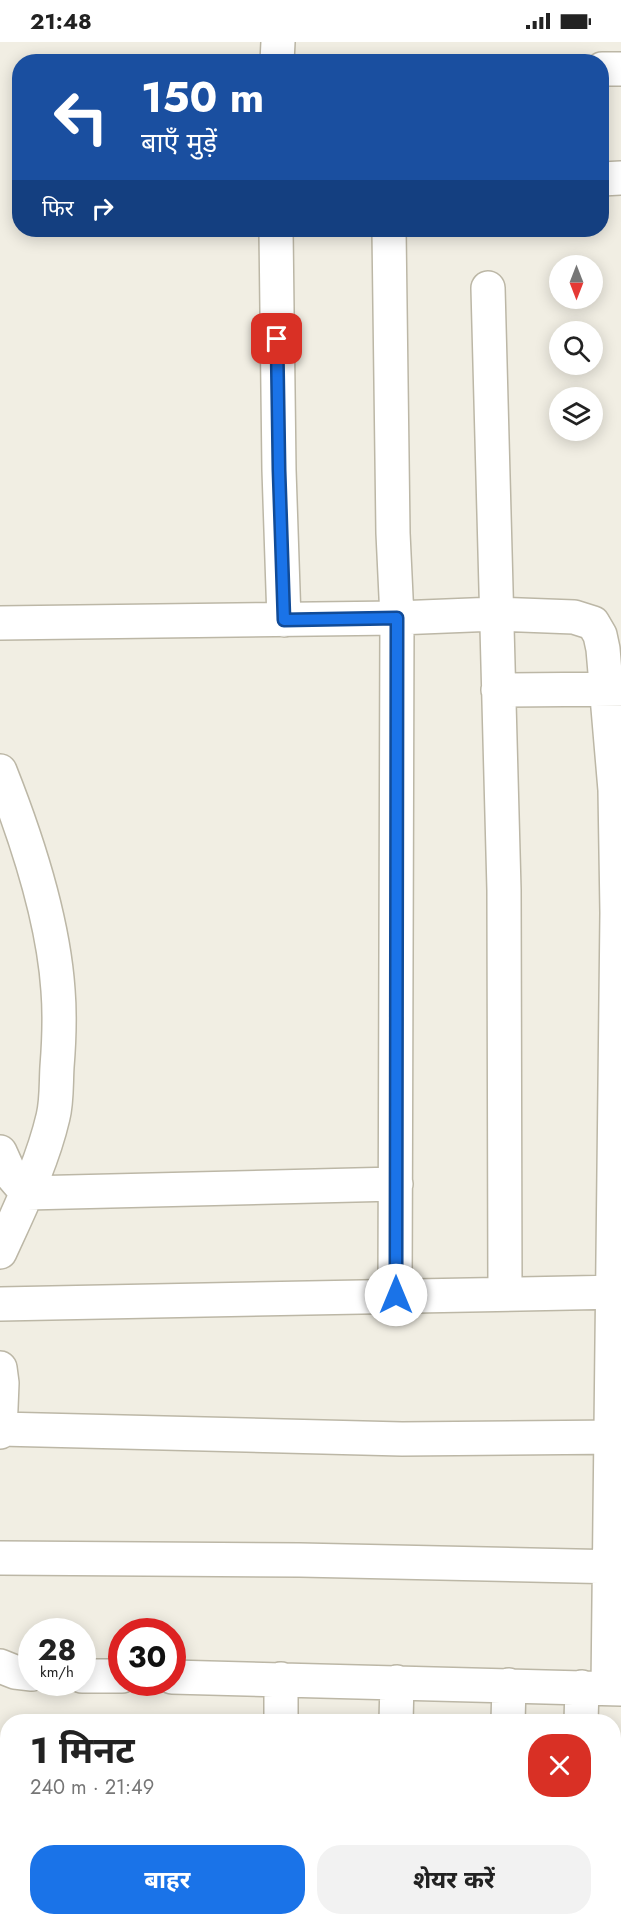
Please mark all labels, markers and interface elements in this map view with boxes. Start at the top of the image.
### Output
text: 21:48 [30,5,92,37]
text: 150 m [141,67,264,128]
icon: left [42,78,120,156]
text: बाएँ मुड़ें [141,123,217,162]
text: फिर [42,192,74,224]
icon: right [86,192,119,225]
north arrow [549,255,603,309]
map controls [549,255,603,441]
pin [251,313,302,364]
button: search [549,321,603,375]
icon: arrive [260,322,293,355]
button: layers [549,387,603,441]
position arrow [364,1263,428,1327]
speed limit sign: 30 [108,1618,186,1696]
text: 28 [38,1628,76,1671]
text: km/h [40,1661,74,1683]
text: 1 मिनट [30,1724,135,1776]
button: close [528,1734,591,1797]
text: 240 m · 21:49 [30,1773,154,1802]
button: बाहर [30,1845,305,1914]
button: शेयर करें [317,1845,591,1914]

